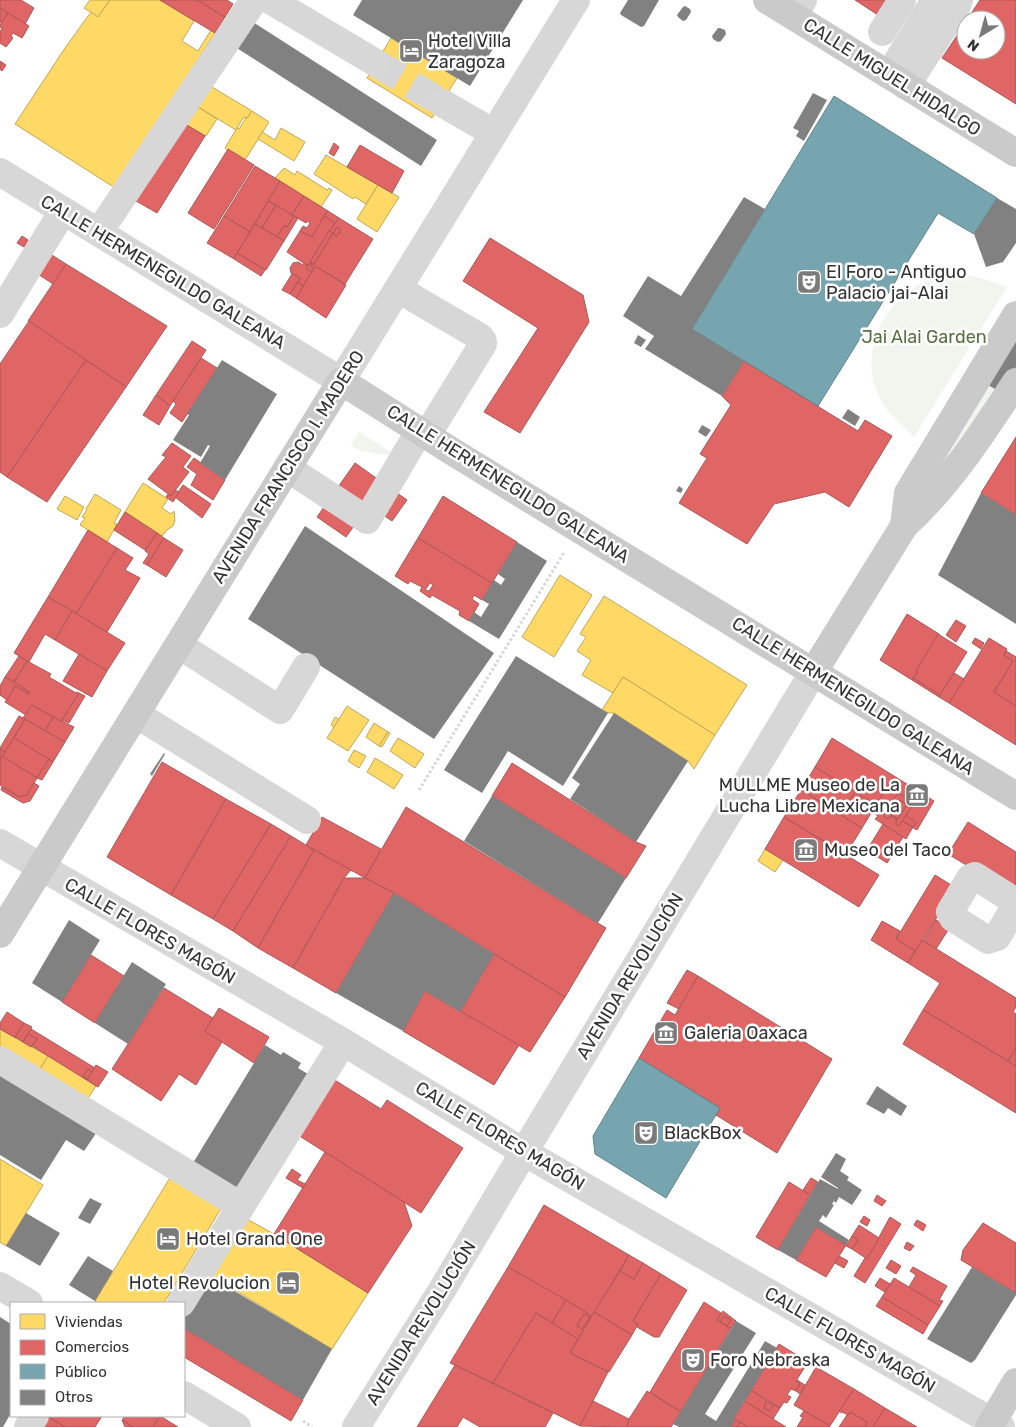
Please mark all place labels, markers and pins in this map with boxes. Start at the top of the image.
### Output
place label: Hotel Villa Zaragoza [428,30,511,73]
hotel icon: Hotel Villa Zaragoza [398,38,424,64]
place label: El Foro - Antiguo Palacio jai-Alai [826,261,967,304]
theatre icon: El Foro - Antiguo Palacio jai-Alai [796,269,822,295]
place label: MULLME Museo de La Lucha Libre Mexicana [719,774,900,817]
museum icon: MULLME Museo de La Lucha Libre Mexicana [904,782,930,808]
museum icon: Museo del Taco [793,837,819,863]
place label: Museo del Taco [824,839,951,861]
museum icon: Galeria Oaxaca [653,1020,679,1046]
place label: Galeria Oaxaca [684,1022,808,1044]
theatre icon: BlackBox [633,1120,659,1146]
place label: BlackBox [664,1122,742,1144]
hotel icon: Hotel Grand One [155,1226,181,1252]
place label: Hotel Grand One [186,1228,323,1250]
hotel icon: Hotel Revolucion [275,1270,301,1296]
place label: Hotel Revolucion [129,1272,270,1294]
theatre icon: Foro Nebraska [680,1347,706,1373]
place label: Foro Nebraska [710,1349,830,1371]

